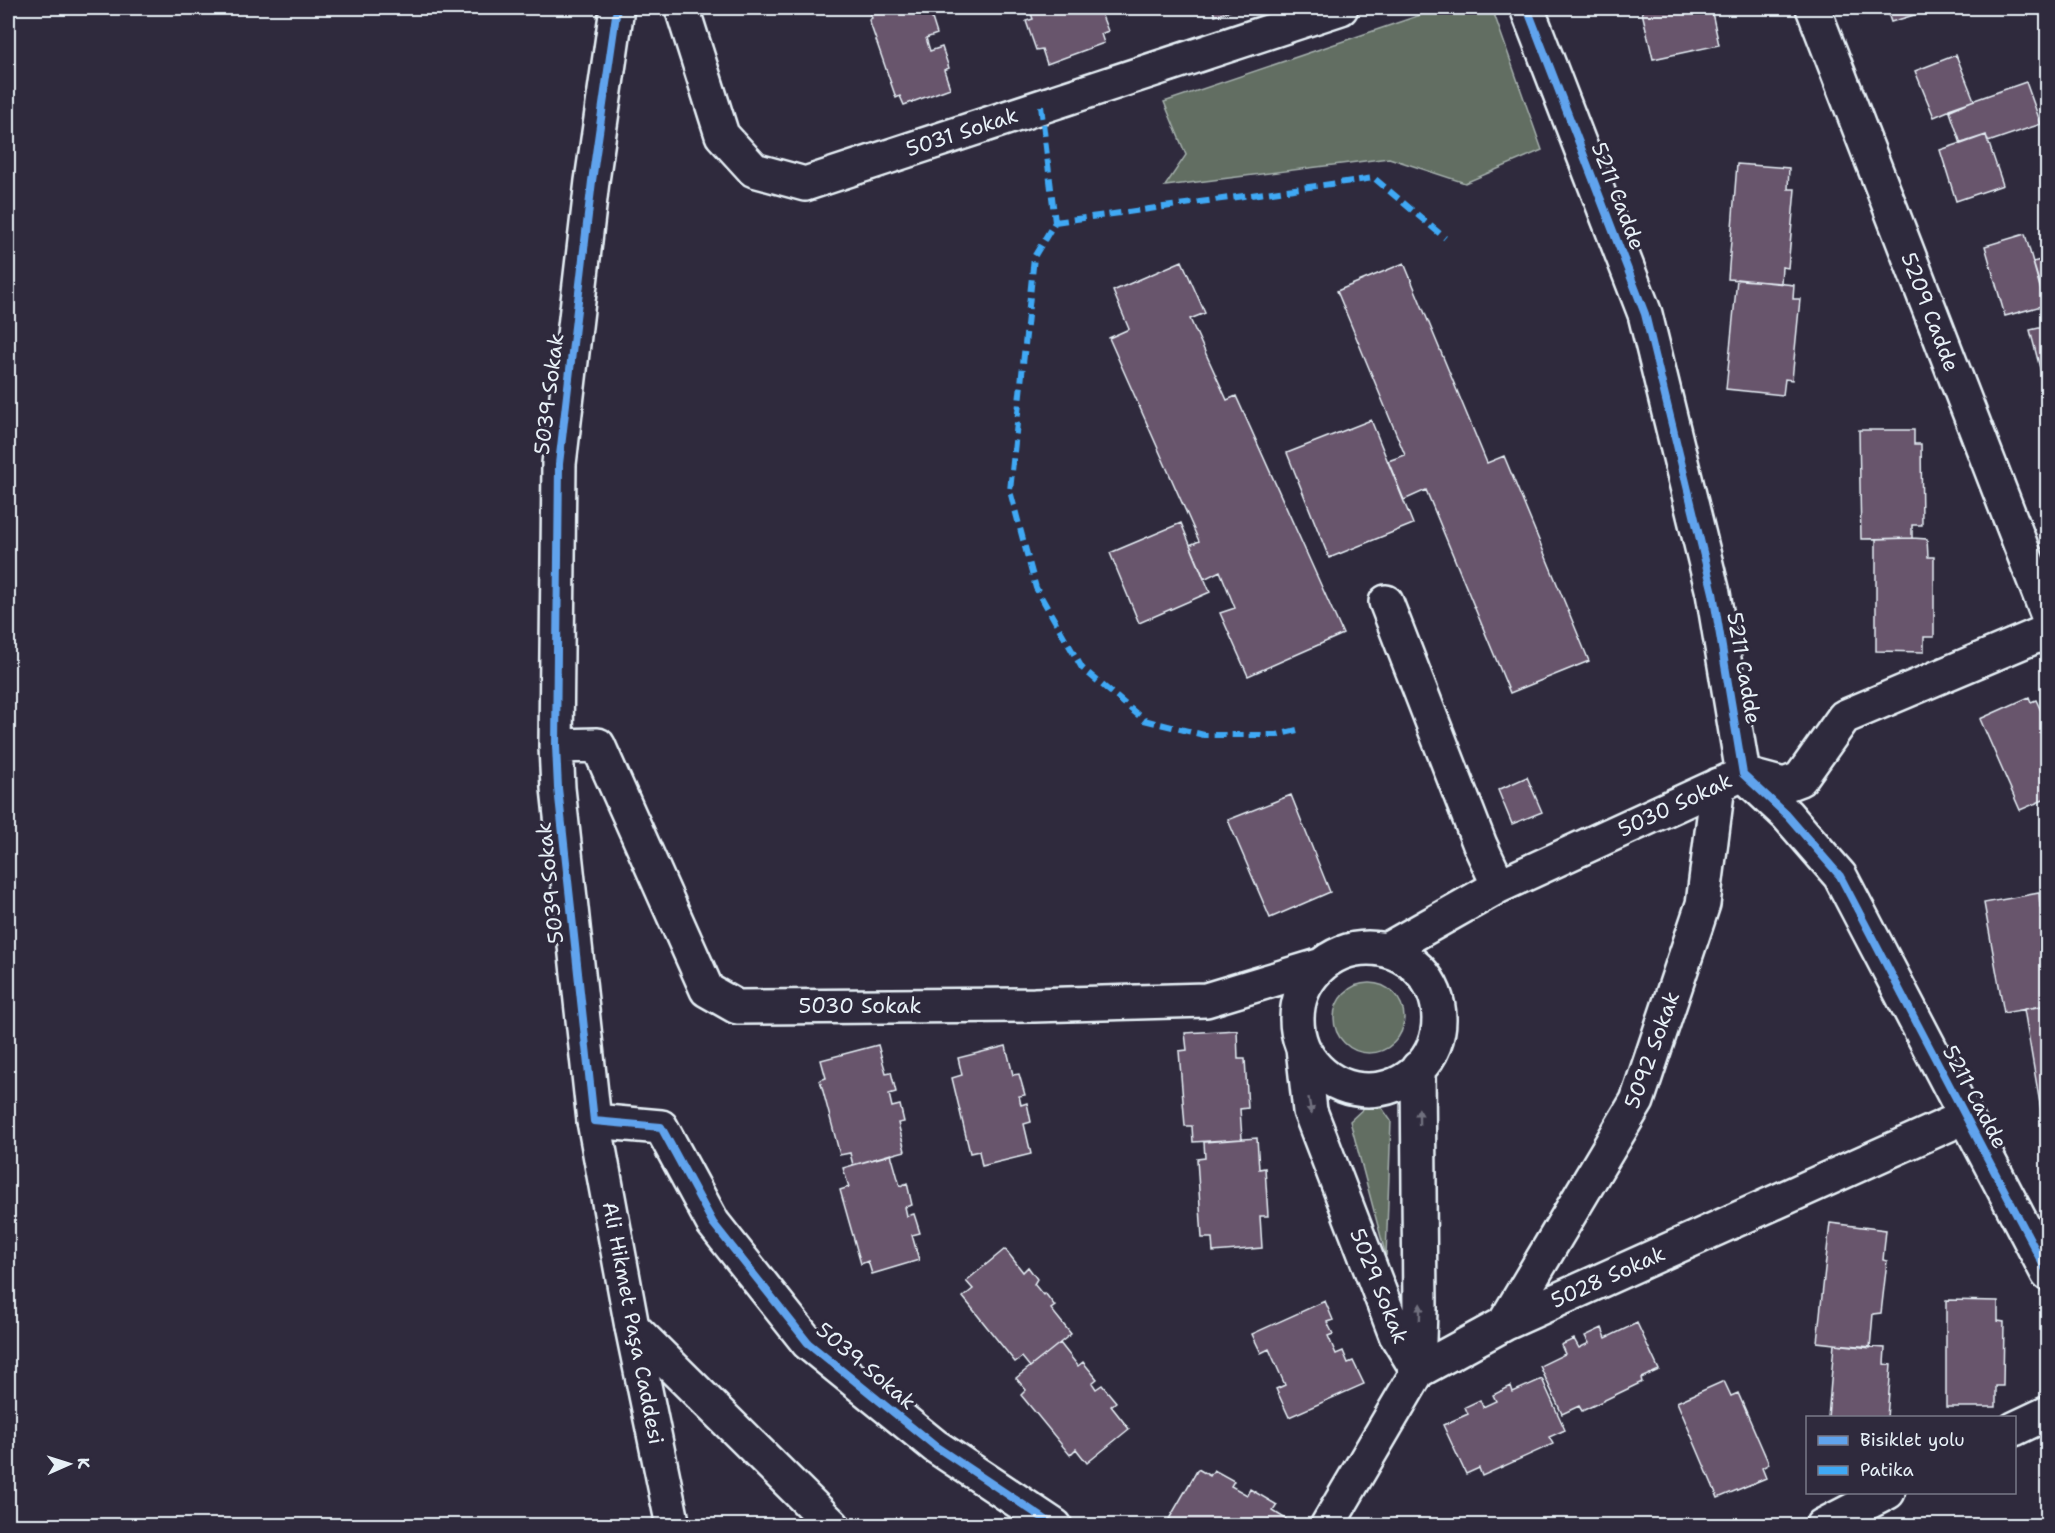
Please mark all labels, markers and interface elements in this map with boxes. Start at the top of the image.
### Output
street label: 5031 Sokak [902,101,1022,163]
street label: 5211 Cadde [1585,138,1651,254]
street label: 5209 Cadde [1894,248,1966,376]
street label: 5039 Sokak [528,332,570,456]
street label: 5211 Cadde [1720,610,1768,726]
street label: 5030 Sokak [1613,766,1737,844]
street label: 5039 Sokak [530,821,570,945]
street label: 5092 Sokak [1618,988,1686,1112]
street label: 5030 Sokak [799,992,921,1020]
street label: 5211 Cadde [1936,1040,2014,1154]
one-way arrow [1306,1096,1315,1115]
one-way arrow [1414,1108,1424,1127]
street label: Ali Hikmet Paşa Caddesi [596,1199,670,1447]
street label: 5029 Sokak [1343,1224,1415,1348]
street label: 5028 Sokak [1546,1239,1670,1315]
one-way arrow [1415,1303,1425,1322]
street label: 5039 Sokak [810,1316,922,1416]
legend [1806,1416,2016,1494]
text: Bisiklet yolu [1860,1428,1965,1452]
north arrow [39,1434,99,1494]
text: K [73,1457,94,1469]
text: Patika [1860,1458,1914,1482]

